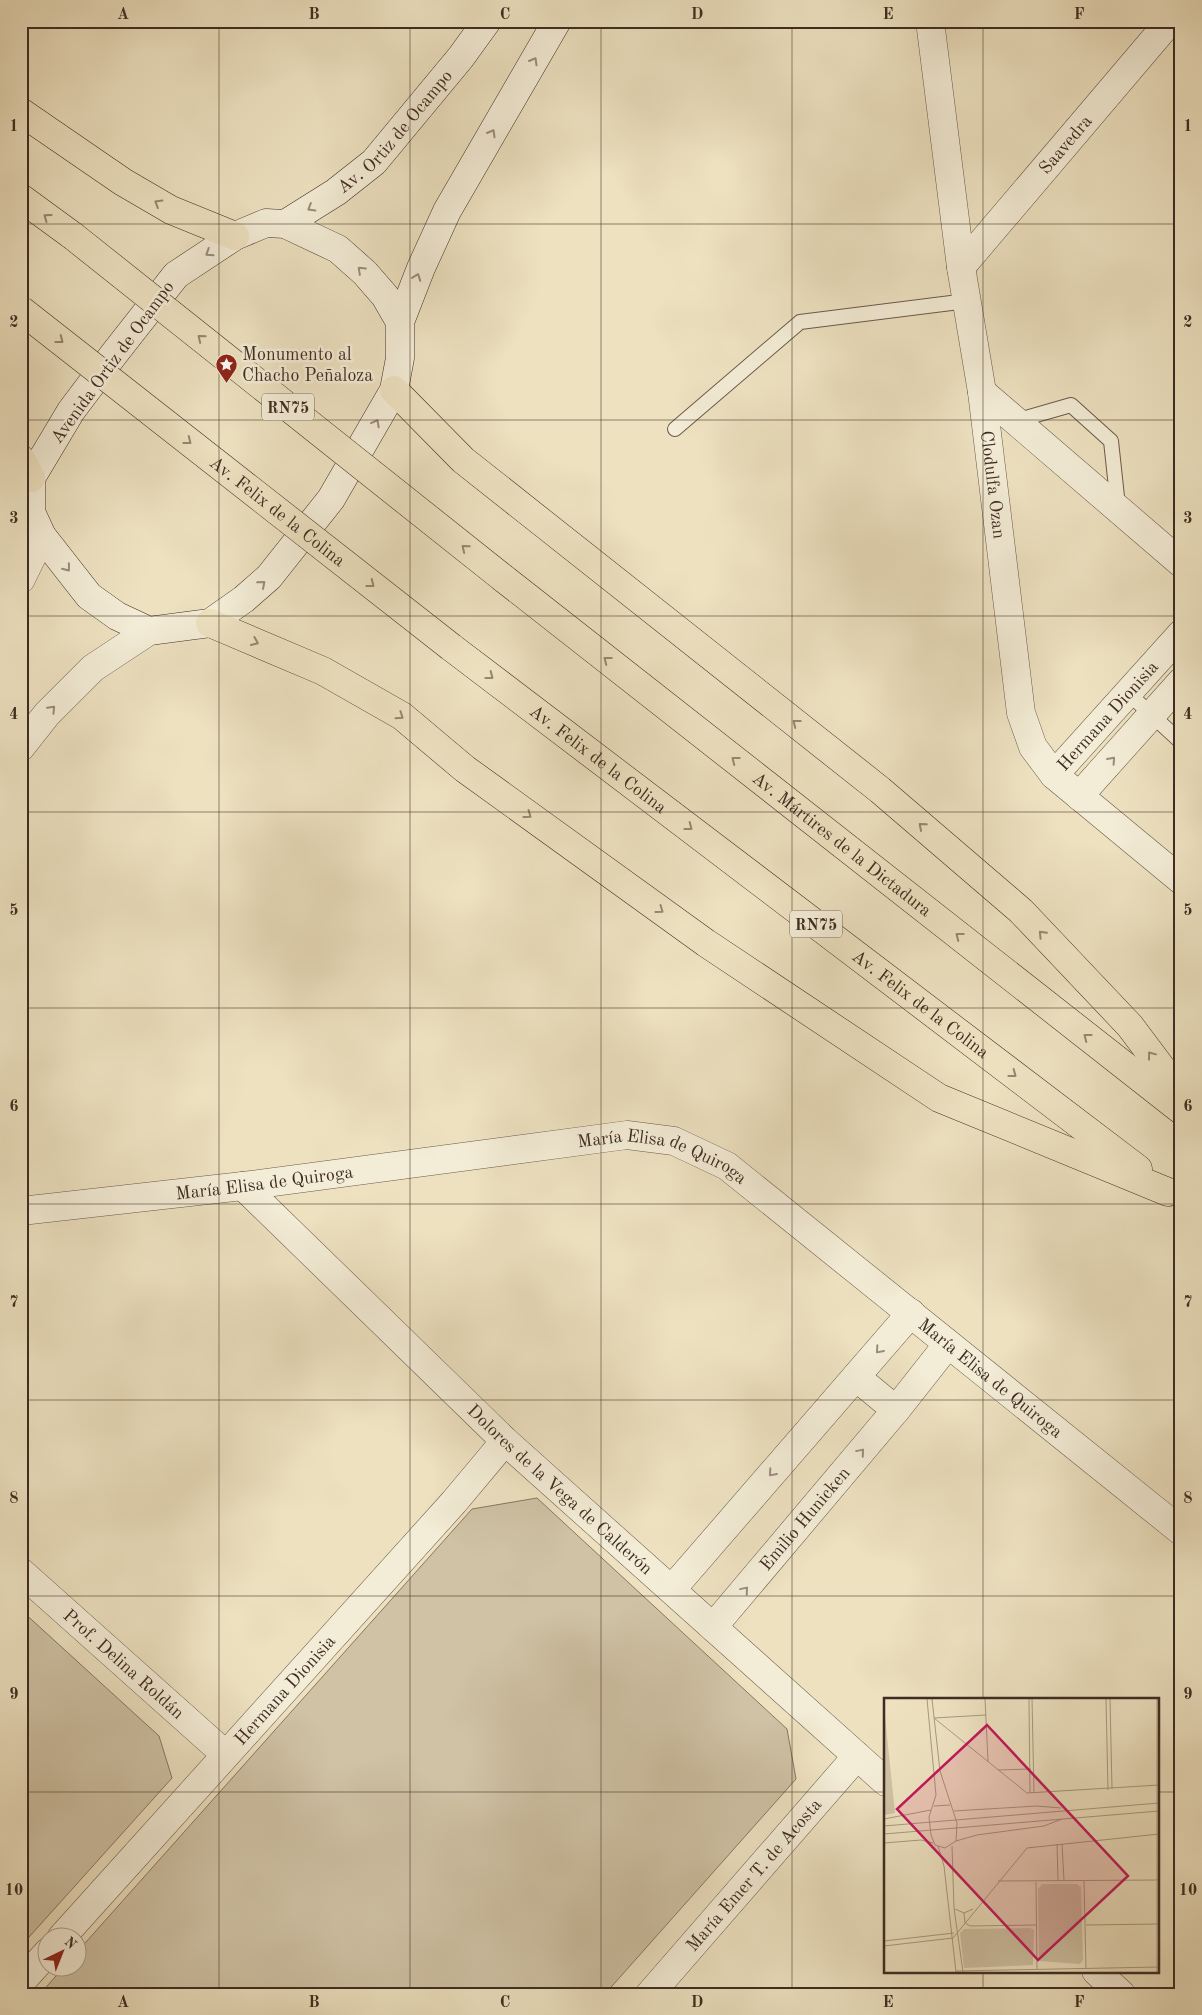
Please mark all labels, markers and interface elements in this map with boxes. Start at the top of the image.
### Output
text: A [117,7,129,23]
text: B [308,7,320,23]
text: C [500,7,510,23]
text: D [691,7,703,23]
text: E [882,7,894,23]
text: F [1074,7,1085,23]
one-way arrow [528,58,538,67]
street label: Av. Ortiz de Ocampo [334,67,456,197]
street label: Saavedra [1036,112,1096,178]
text: 1 [9,119,19,135]
text: 1 [1183,119,1193,135]
one-way arrow [486,129,496,138]
one-way arrow [155,199,164,209]
one-way arrow [308,201,317,211]
one-way arrow [43,214,53,223]
one-way arrow [205,247,215,256]
one-way arrow [358,267,367,276]
one-way arrow [411,273,421,281]
street label: Avenida Ortiz de Ocampo [48,278,178,447]
text: 2 [9,315,19,331]
text: 2 [1183,315,1193,331]
one-way arrow [54,335,63,343]
one-way arrow [198,335,207,343]
place label: Monumento al Chacho Peñaloza [242,346,373,385]
place icon: Monumento al Chacho Peñaloza [214,352,238,383]
road number: RN75 [262,394,314,421]
one-way arrow [370,420,380,429]
street label: Clodulfa Ozan [977,430,1008,540]
one-way arrow [182,435,191,444]
street label: Av. Felix de la Colina [206,453,348,570]
text: 3 [9,511,19,527]
text: 3 [1183,511,1193,527]
one-way arrow [461,545,471,554]
one-way arrow [61,562,70,572]
one-way arrow [365,578,374,586]
one-way arrow [256,581,265,589]
one-way arrow [250,636,259,647]
one-way arrow [603,657,613,666]
street label: Hermana Dionisia [1054,658,1162,775]
one-way arrow [484,670,494,679]
street label: Av. Felix de la Colina [526,702,670,817]
one-way arrow [46,706,55,715]
text: 4 [9,707,19,723]
text: 4 [1183,707,1193,723]
one-way arrow [394,710,404,719]
one-way arrow [792,720,801,729]
one-way arrow [1106,756,1115,765]
one-way arrow [732,758,741,766]
street label: Av. Mártires de la Dictadura [748,769,935,921]
one-way arrow [522,809,532,818]
one-way arrow [683,822,692,830]
one-way arrow [918,823,927,832]
text: 5 [9,903,19,919]
text: 5 [1183,903,1193,919]
one-way arrow [654,904,664,913]
road number: RN75 [790,911,842,938]
one-way arrow [1039,931,1048,940]
one-way arrow [956,933,965,942]
street label: Av. Felix de la Colina [848,947,992,1062]
one-way arrow [1084,1034,1093,1042]
one-way arrow [1149,1052,1157,1061]
one-way arrow [1007,1068,1017,1077]
text: 6 [9,1099,19,1115]
text: 6 [1183,1099,1193,1115]
street label: María Elisa de Quiroga [576,1127,750,1188]
street label: María Elisa de Quiroga [175,1163,355,1204]
text: 7 [9,1295,19,1311]
text: 7 [1183,1295,1193,1311]
street label: María Elisa de Quiroga [915,1316,1065,1442]
one-way arrow [875,1345,884,1354]
street label: Dolores de la Vega de Calderón [463,1402,656,1579]
one-way arrow [855,1448,864,1457]
street label: Emilio Hunicken [757,1464,854,1574]
one-way arrow [770,1467,778,1476]
text: 8 [9,1491,19,1507]
text: 8 [1183,1491,1193,1507]
one-way arrow [739,1586,748,1595]
street label: Prof. Delina Roldán [59,1606,187,1723]
street label: Hermana Dionisia [232,1632,339,1749]
text: 9 [9,1687,19,1703]
text: 9 [1183,1687,1193,1703]
inset map [884,1698,1160,1972]
street label: María Emer T. de Acosta [683,1796,826,1955]
text: 10 [5,1883,23,1899]
text: 10 [1179,1883,1197,1899]
north arrow [38,1928,88,1978]
text: N [61,1934,79,1952]
text: A [117,1995,129,2011]
text: B [308,1995,320,2011]
text: C [500,1995,510,2011]
text: D [691,1995,703,2011]
text: E [882,1995,894,2011]
text: F [1074,1995,1085,2011]

